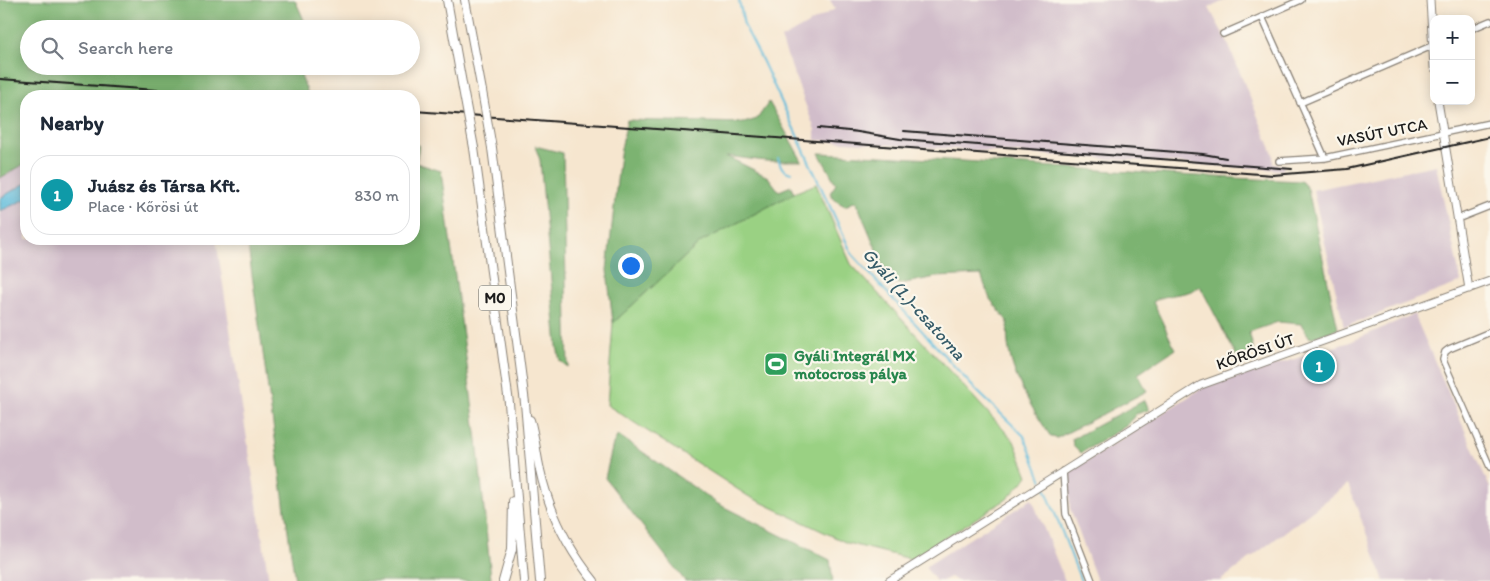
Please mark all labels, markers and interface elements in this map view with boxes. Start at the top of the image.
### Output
map controls [1430,15,1475,105]
button: + [1430,15,1475,60]
search box [20,20,420,75]
icon: search [38,34,66,62]
text: Search here [78,36,173,59]
button: − [1430,60,1475,105]
text: Nearby [40,110,104,135]
street label: VASÚT UTCA [1335,114,1429,151]
text: Juász és Társa Kft. [88,174,240,197]
text: 1 [53,186,61,205]
text: 830 m [355,186,399,205]
text: Place · Kőrösi út [88,197,199,216]
water label: Gyáli (1.)-csatorna [858,243,971,365]
your location [618,253,644,279]
road number: M0 [479,286,511,310]
street label: KŐRÖSI ÚT [1214,329,1297,374]
place label: Gyáli Integrál MX motocross pálya [793,346,915,384]
pin: 1 [1303,347,1335,385]
sports icon: Gyáli Integrál MX motocross pálya [763,351,789,377]

